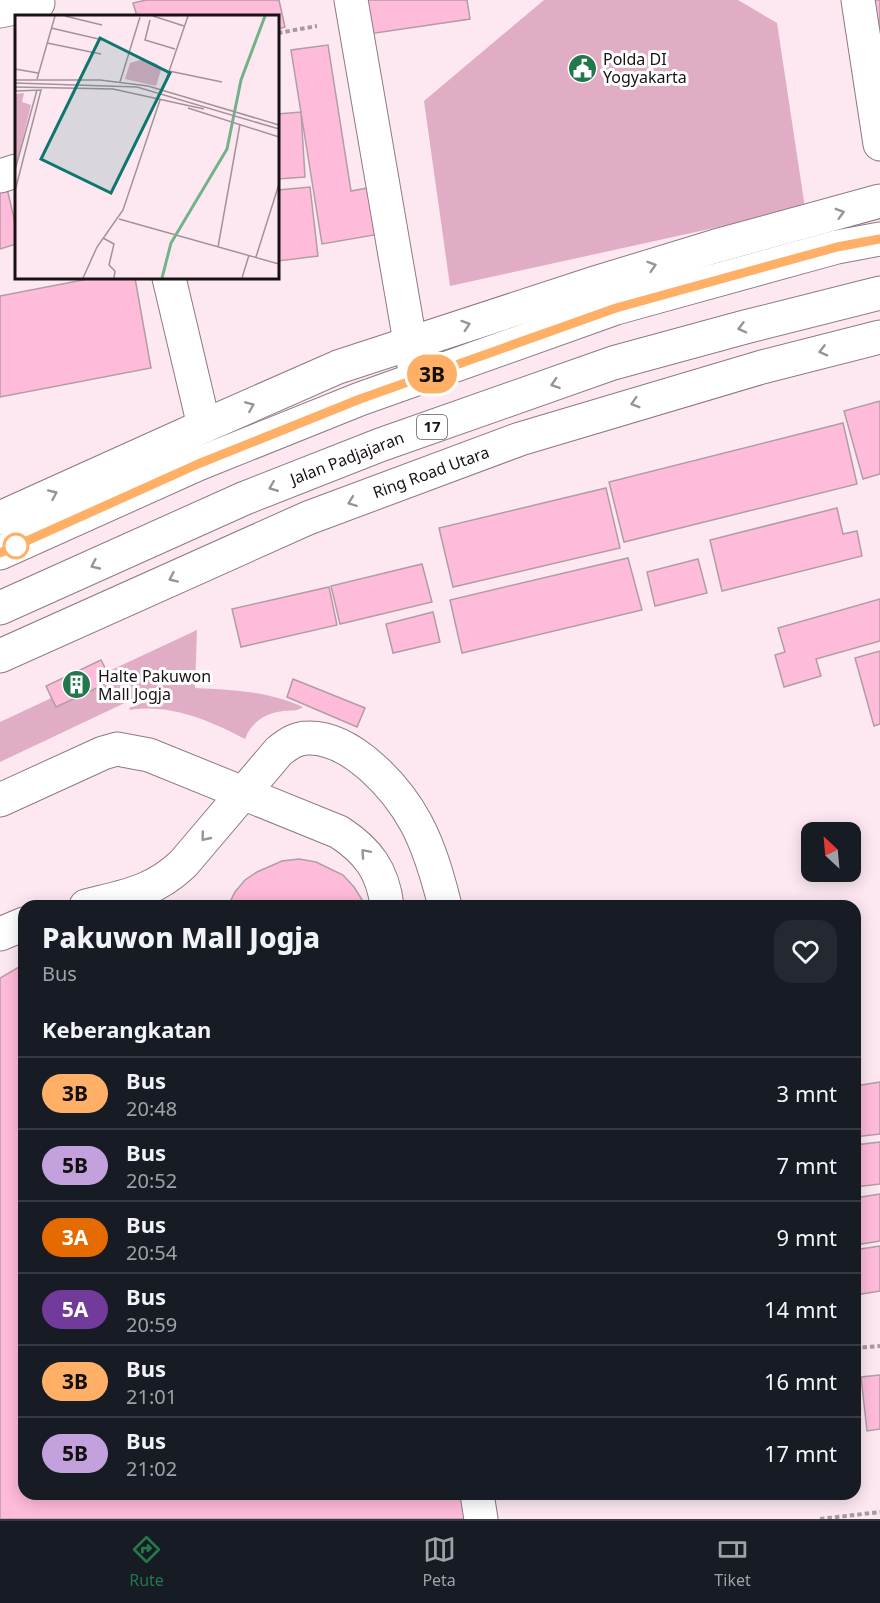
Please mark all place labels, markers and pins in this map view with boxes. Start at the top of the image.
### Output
place label: Polda DI Yogyakarta [603,48,687,88]
public building icon: Polda DI Yogyakarta [566,52,598,84]
unlabelled marker [3,533,29,559]
place label: Halte Pakuwon Mall Jogja [98,665,211,705]
building icon: Halte Pakuwon Mall Jogja [61,669,93,701]

